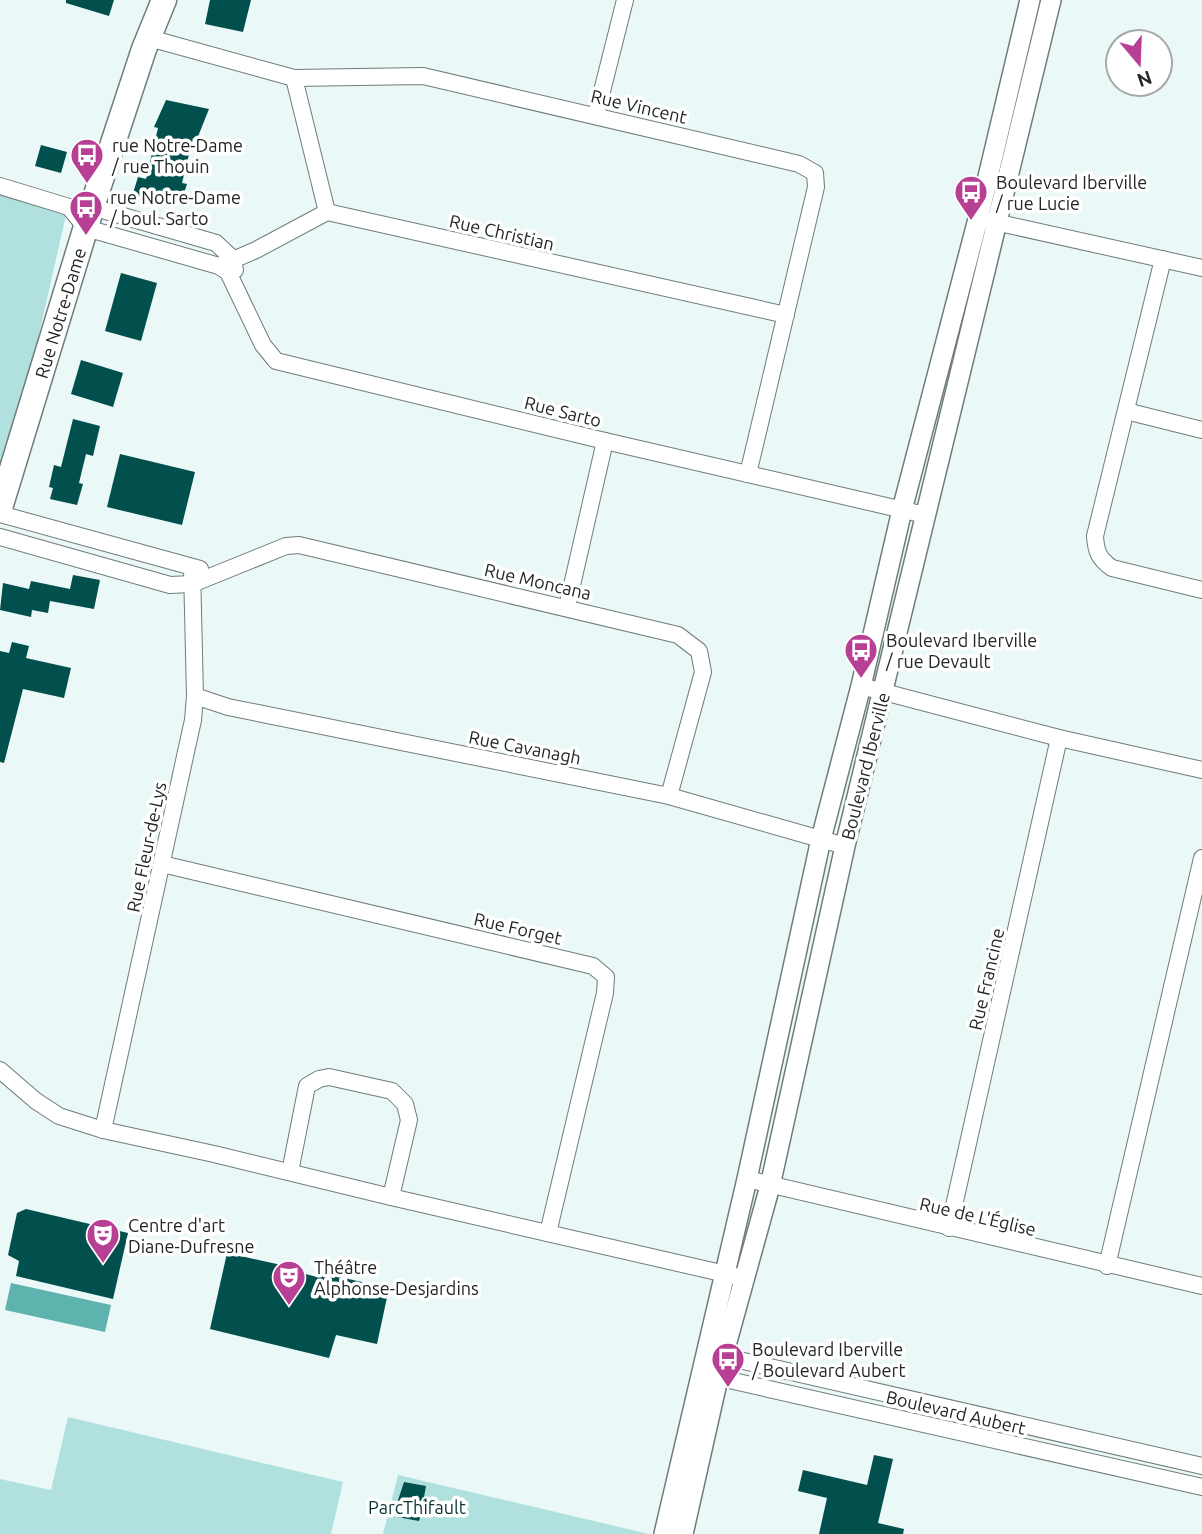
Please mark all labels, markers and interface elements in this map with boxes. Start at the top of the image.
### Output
north arrow [1104,28,1174,98]
text: N [1134,66,1155,92]
street label: Rue Vincent [589,85,689,127]
place label: rue Notre-Dame / rue Thouin [111,135,243,176]
bus stop icon: rue Notre-Dame / rue Thouin [68,136,106,185]
place label: Boulevard Iberville / rue Lucie [995,172,1147,213]
bus stop icon: Boulevard Iberville / rue Lucie [952,173,990,222]
place label: rue Notre-Dame / boul. Sarto [109,187,241,228]
bus stop icon: rue Notre-Dame / boul. Sarto [67,188,105,237]
street label: Rue Christian [448,210,556,254]
street label: Rue Notre-Dame [31,245,89,381]
street label: Rue Sarto [522,392,604,430]
street label: Rue Moncana [483,559,593,603]
place label: Boulevard Iberville / rue Devault [885,630,1037,671]
bus stop icon: Boulevard Iberville / rue Devault [842,631,880,680]
street label: Boulevard Iberville [837,690,893,842]
street label: Rue Cavanagh [467,726,583,768]
street label: Rue Fleur-de-Lys [122,780,170,914]
street label: Rue Forget [472,908,564,948]
street label: Rue Francine [965,926,1007,1032]
street label: Rue de L'Église [918,1192,1038,1239]
place label: Centre d'art Diane-Dufresne [128,1215,254,1256]
theatre icon: Centre d'art Diane-Dufresne [84,1216,122,1265]
place label: Théâtre Alphonse-Desjardins [314,1257,479,1298]
theatre icon: Théâtre Alphonse-Desjardins [270,1258,308,1307]
place label: Boulevard Iberville / Boulevard Aubert [751,1339,905,1380]
bus stop icon: Boulevard Iberville / Boulevard Aubert [709,1340,747,1389]
street label: Boulevard Aubert [884,1386,1028,1438]
park label: ParcThifault [368,1497,466,1517]

